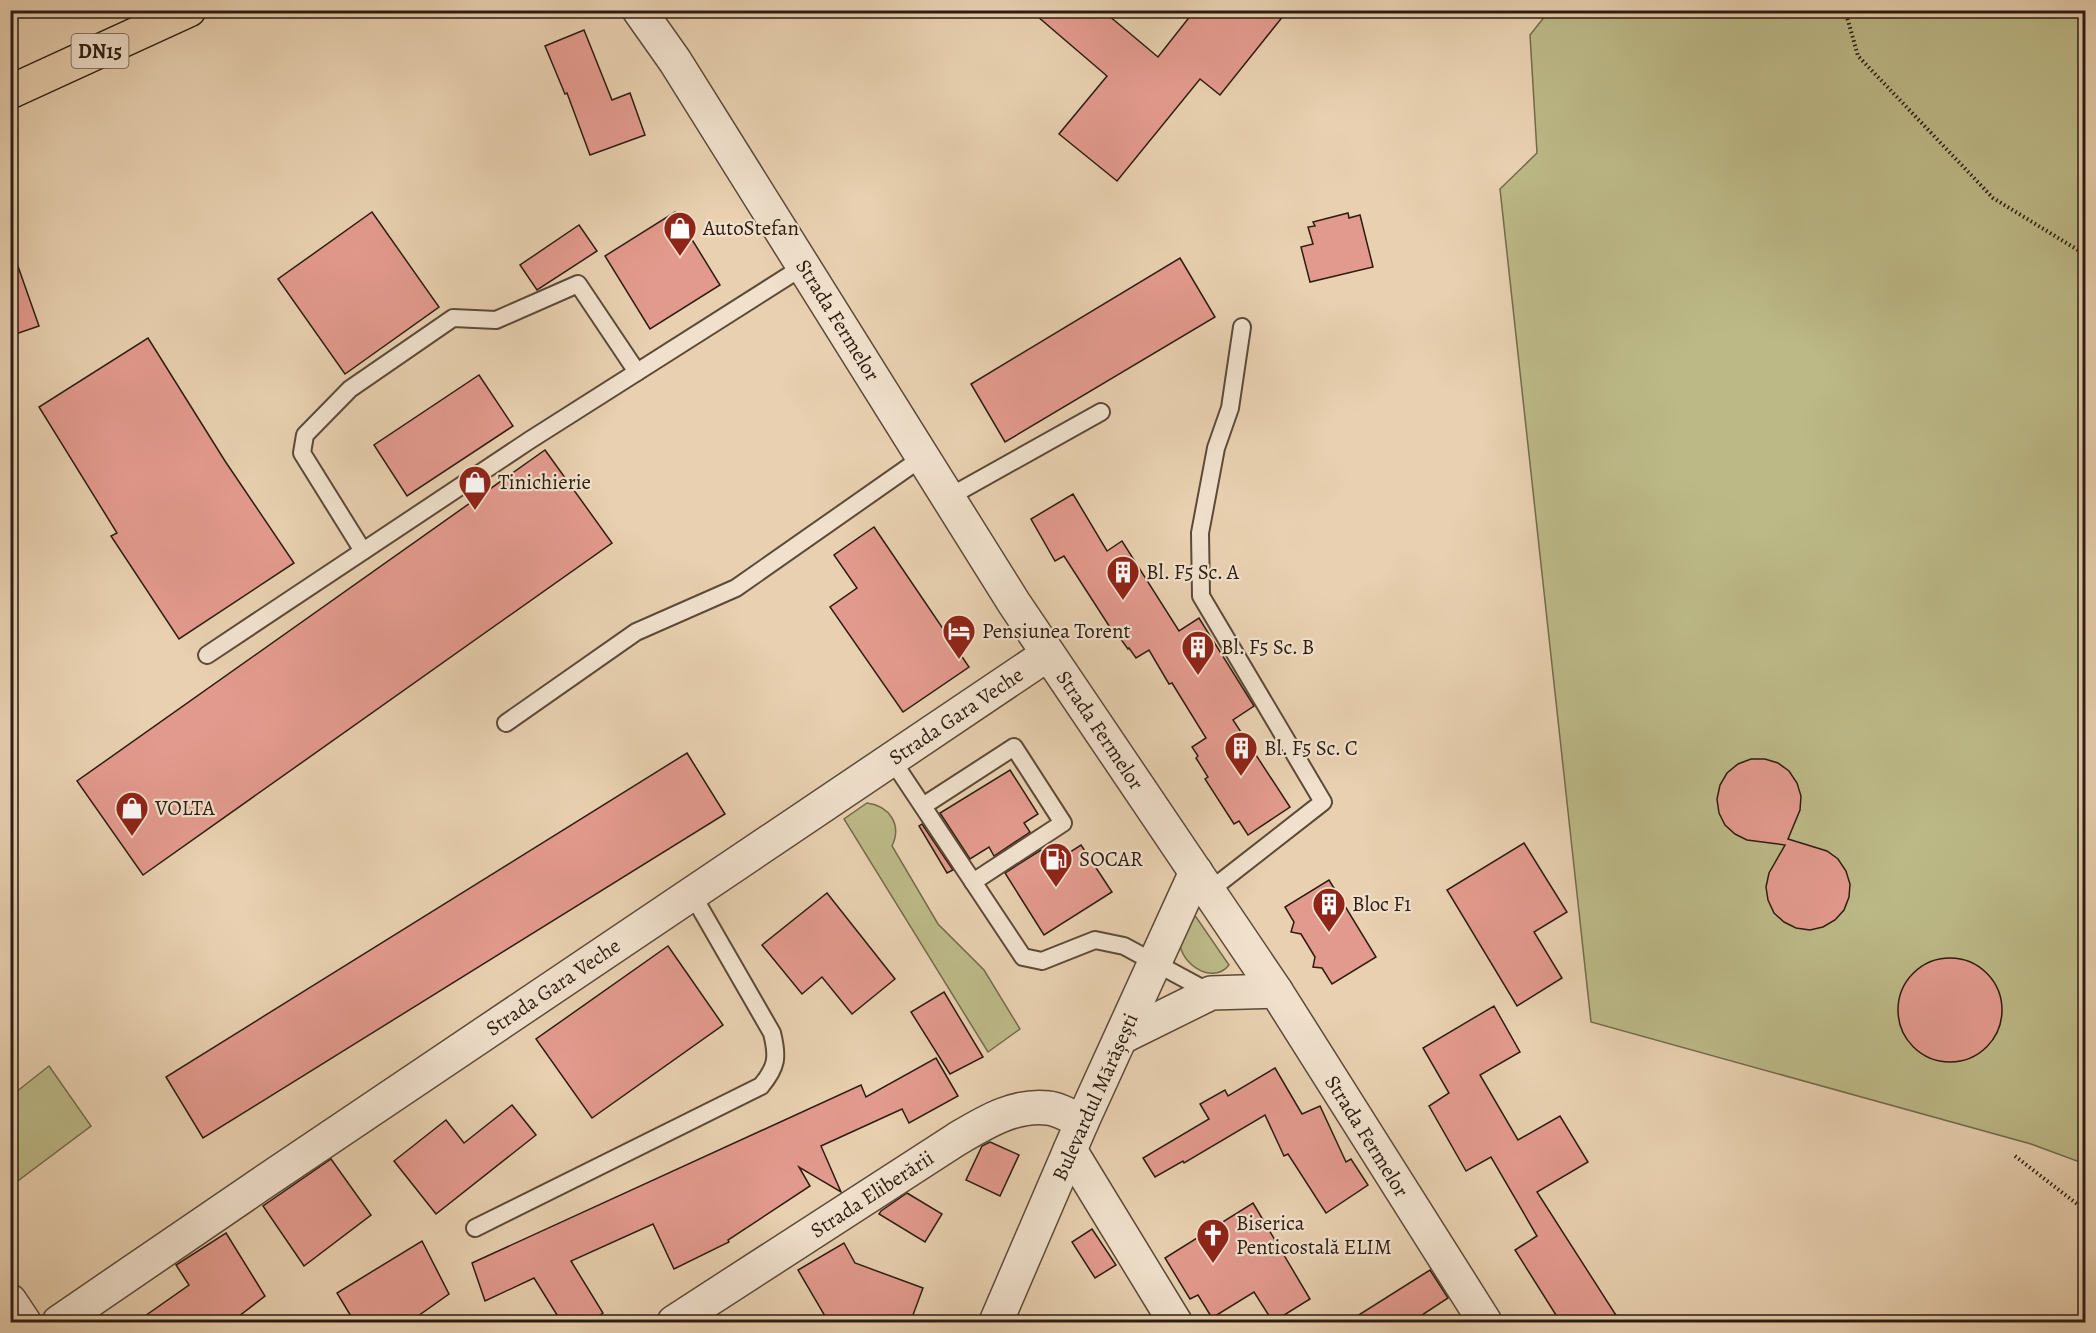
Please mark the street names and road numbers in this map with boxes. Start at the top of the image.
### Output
road number: DN15 [72,34,128,68]
street label: Strada Fermelor [789,254,887,386]
street label: Strada Gara Veche [883,661,1029,771]
street label: Strada Fermelor [1050,665,1150,795]
street label: Strada Gara Veche [480,932,626,1042]
street label: Bulevardul Mărășești [1045,1009,1145,1185]
street label: Strada Fermelor [1318,1070,1416,1202]
street label: Strada Eliberării [805,1144,939,1244]

